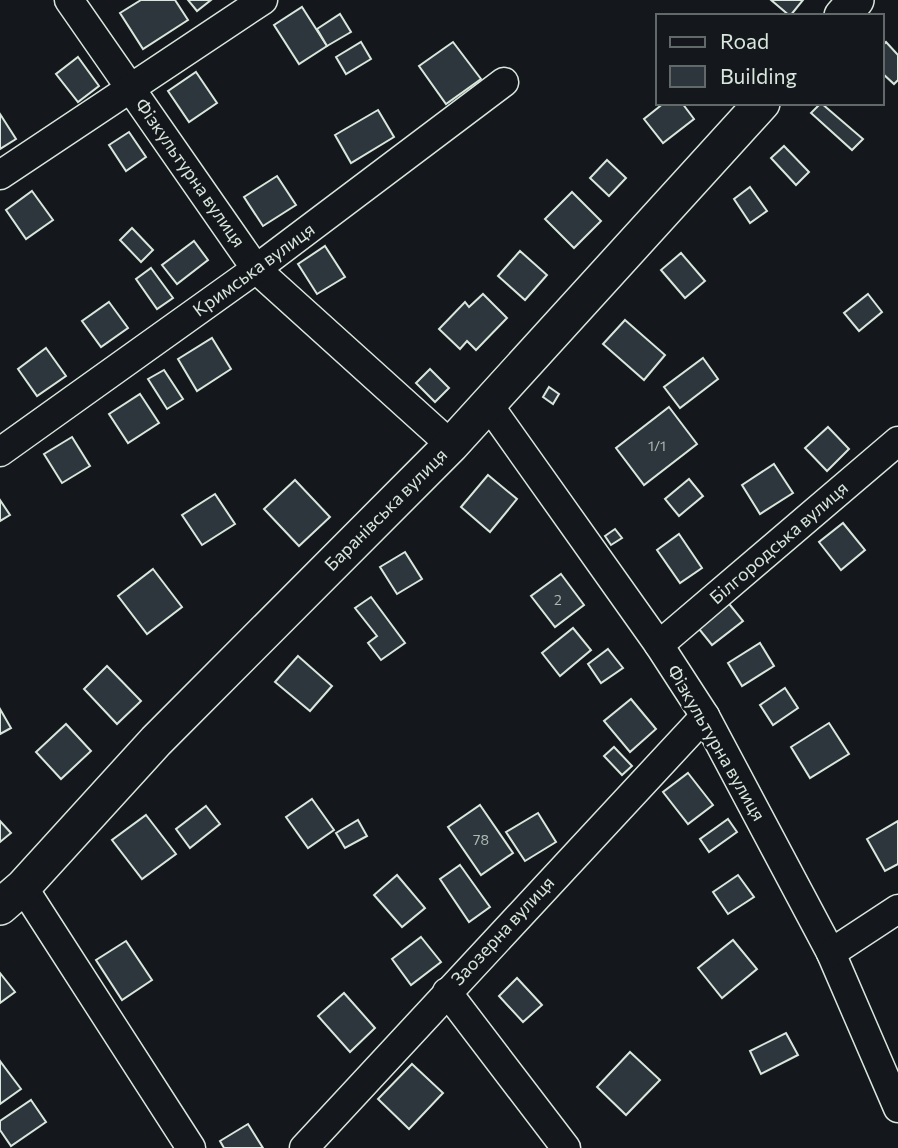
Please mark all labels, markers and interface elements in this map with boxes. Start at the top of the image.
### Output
legend [656,14,884,105]
text: Road [720,28,769,53]
text: Building [720,63,797,88]
street label: Фізкультурна вулиця [131,94,250,251]
street label: Кримська вулиця [188,218,319,321]
house number: 1/1 [648,437,666,454]
street label: Баранівська вулиця [319,443,451,575]
street label: Білгородська вулиця [705,476,852,608]
house number: 2 [554,591,562,608]
street label: Фізкультурна вулиця [663,660,771,825]
house number: 78 [473,831,489,848]
street label: Заозерна вулиця [446,871,558,989]

